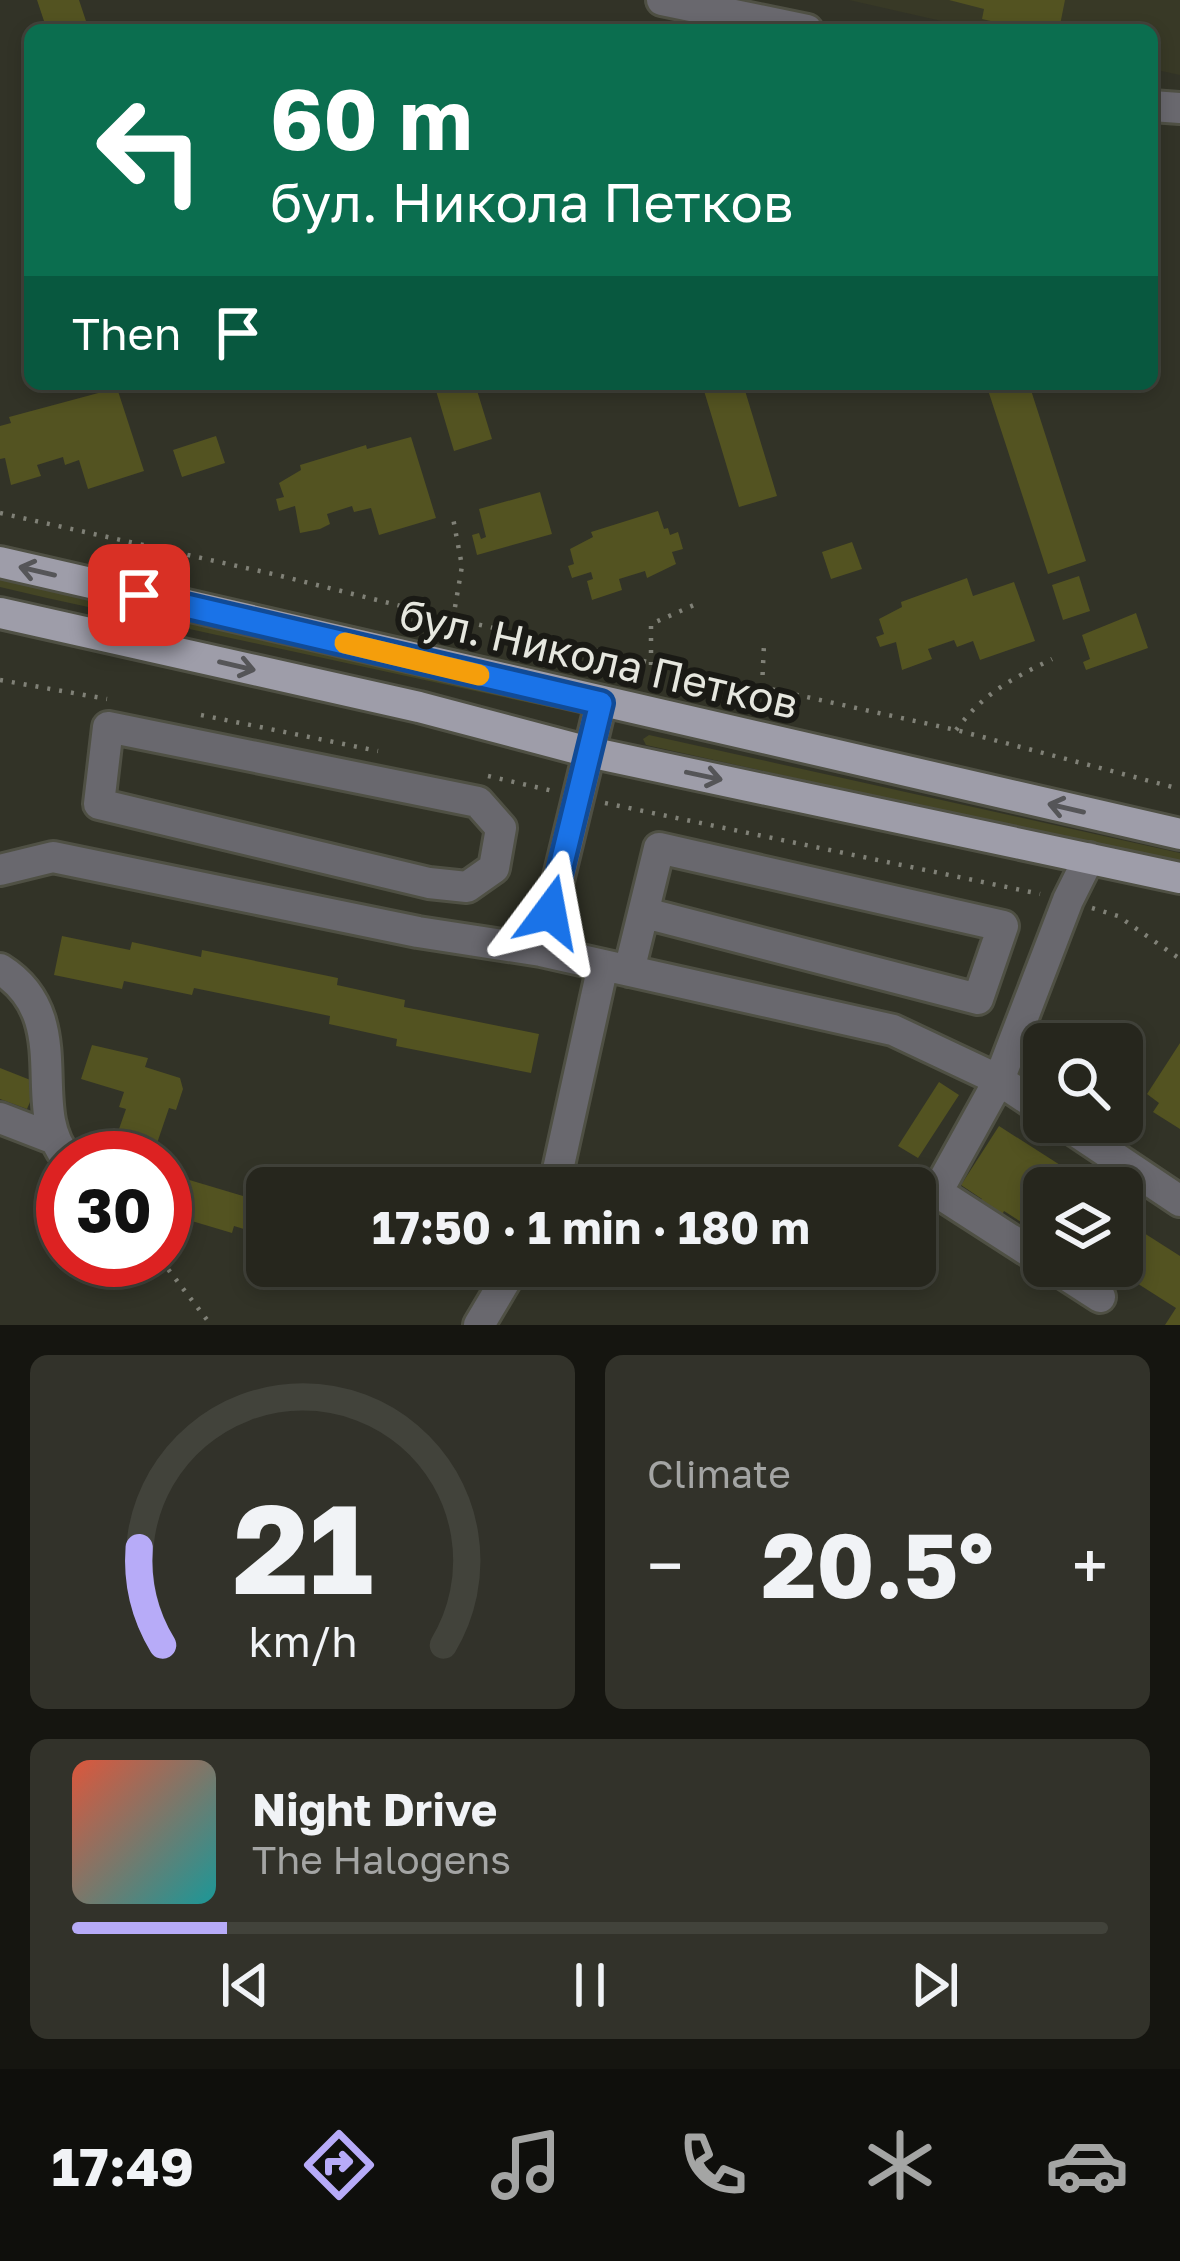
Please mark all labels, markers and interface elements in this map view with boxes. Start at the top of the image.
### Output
text: 60 m [270,68,472,168]
icon: left [72,72,228,228]
text: бул. Никола Петков [270,169,794,234]
icon: arrive [205,300,271,366]
text: Then [72,306,181,360]
pin [88,544,190,646]
one-way arrow [19,559,57,581]
icon: arrive [106,562,172,628]
street label: бул. Никола Петков [395,588,803,728]
one-way arrow [218,656,256,679]
one-way arrow [683,766,722,788]
one-way arrow [1047,795,1085,818]
position arrow [487,849,613,975]
map controls [1023,1023,1143,1287]
button: search [1023,1023,1143,1143]
speed limit sign: 30 [36,1131,192,1287]
button: layers [1023,1167,1143,1287]
text: 17:50 · 1 min · 180 m [372,1200,810,1254]
text: Climate [647,1450,791,1497]
text: 21 [232,1472,373,1621]
text: 20.5° [761,1510,994,1618]
text: − [647,1525,683,1605]
text: + [1072,1525,1108,1605]
text: km/h [248,1615,357,1666]
text: Night Drive [252,1782,497,1836]
text: The Halogens [252,1836,511,1883]
icon: previous [212,1952,278,2018]
icon: pause [557,1952,623,2018]
icon: next [902,1952,968,2018]
icon: directions [297,2123,381,2207]
icon: music [484,2123,568,2207]
icon: phone [671,2123,755,2207]
icon: climate [858,2123,942,2207]
icon: car [1045,2123,1129,2207]
text: 17:49 [51,2133,194,2198]

